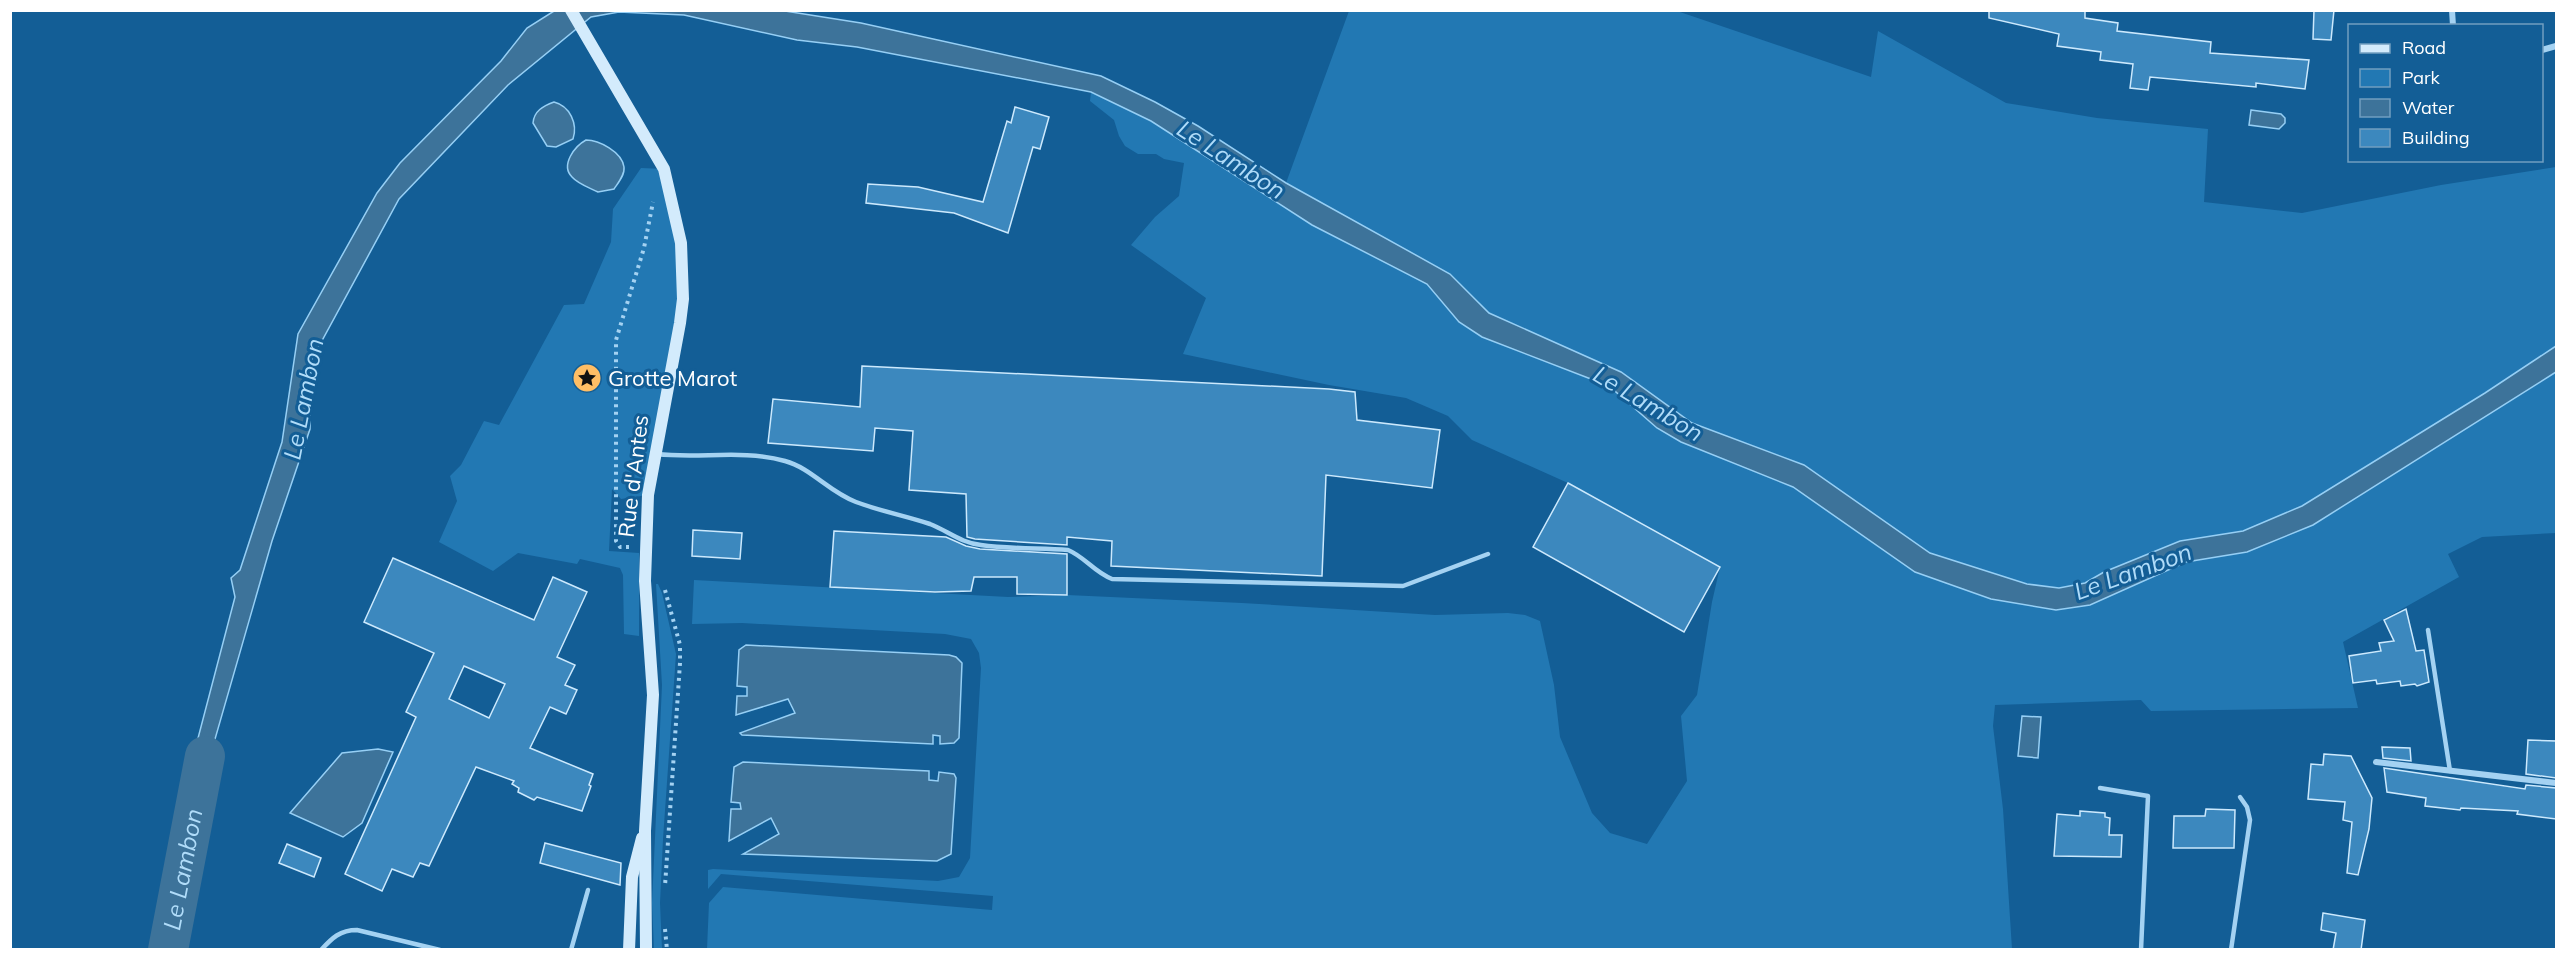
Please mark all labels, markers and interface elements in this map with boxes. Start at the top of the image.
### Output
legend [2348,24,2543,162]
text: Road [2402,36,2446,59]
text: Park [2402,66,2441,89]
text: Water [2402,96,2455,119]
water label: Le Lambon [1172,113,1291,205]
text: Building [2402,126,2470,149]
water label: Le Lambon [277,336,329,462]
water label: Le Lambon [1588,359,1709,448]
place icon: Grotte Marot [571,362,603,394]
place label: Grotte Marot [608,364,737,392]
street label: Rue d'Antes [612,413,654,539]
water label: Le Lambon [2070,536,2196,606]
water label: Le Lambon [156,806,209,933]

